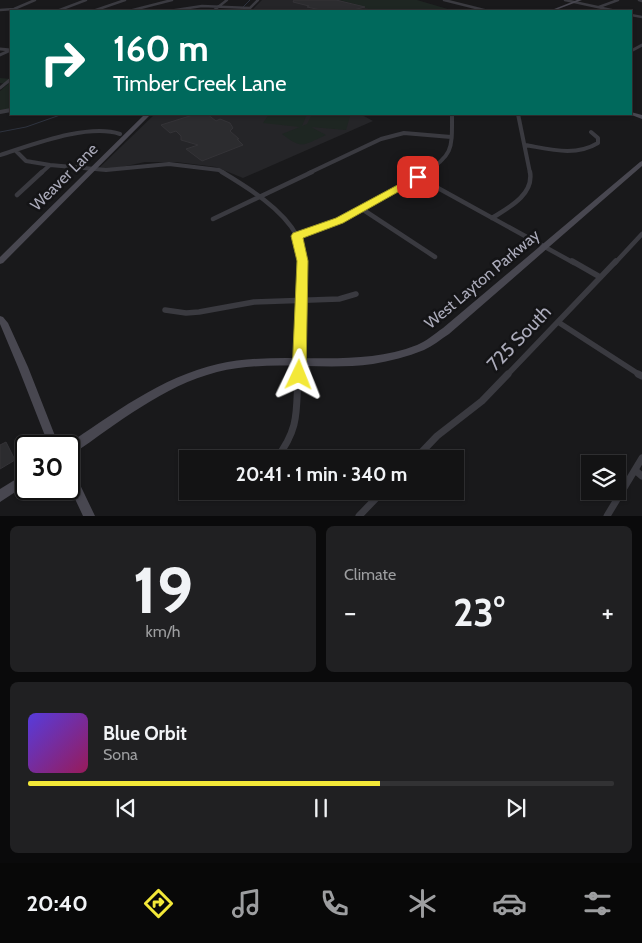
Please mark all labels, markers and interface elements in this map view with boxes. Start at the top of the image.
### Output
text: 160 m [113,27,209,70]
icon: right [30,30,95,95]
text: Timber Creek Lane [113,70,286,97]
street label: Weaver Lane [26,139,102,215]
pin [397,156,439,198]
icon: arrive [404,163,432,191]
street label: West Layton Parkway [421,225,543,333]
street label: 725 South [482,300,556,376]
position arrow [272,348,324,400]
speed limit sign: 30 [15,435,80,500]
map controls [581,455,626,500]
button: layers [581,455,626,500]
text: 20:41 · 1 min · 340 m [236,463,407,486]
text: 19 [133,550,193,629]
text: Climate [344,565,396,584]
text: 23° [453,589,505,636]
text: − [344,595,356,629]
text: + [602,595,614,629]
text: km/h [145,622,181,641]
text: Blue Orbit [103,722,187,745]
text: Sona [103,745,138,764]
icon: previous [112,794,140,822]
icon: pause [307,794,335,822]
icon: next [502,794,530,822]
icon: directions [141,886,176,921]
icon: music [229,886,264,921]
icon: phone [317,886,352,921]
icon: climate [405,886,440,921]
icon: car [492,886,527,921]
icon: filters [580,886,615,921]
text: 20:40 [26,890,88,917]

